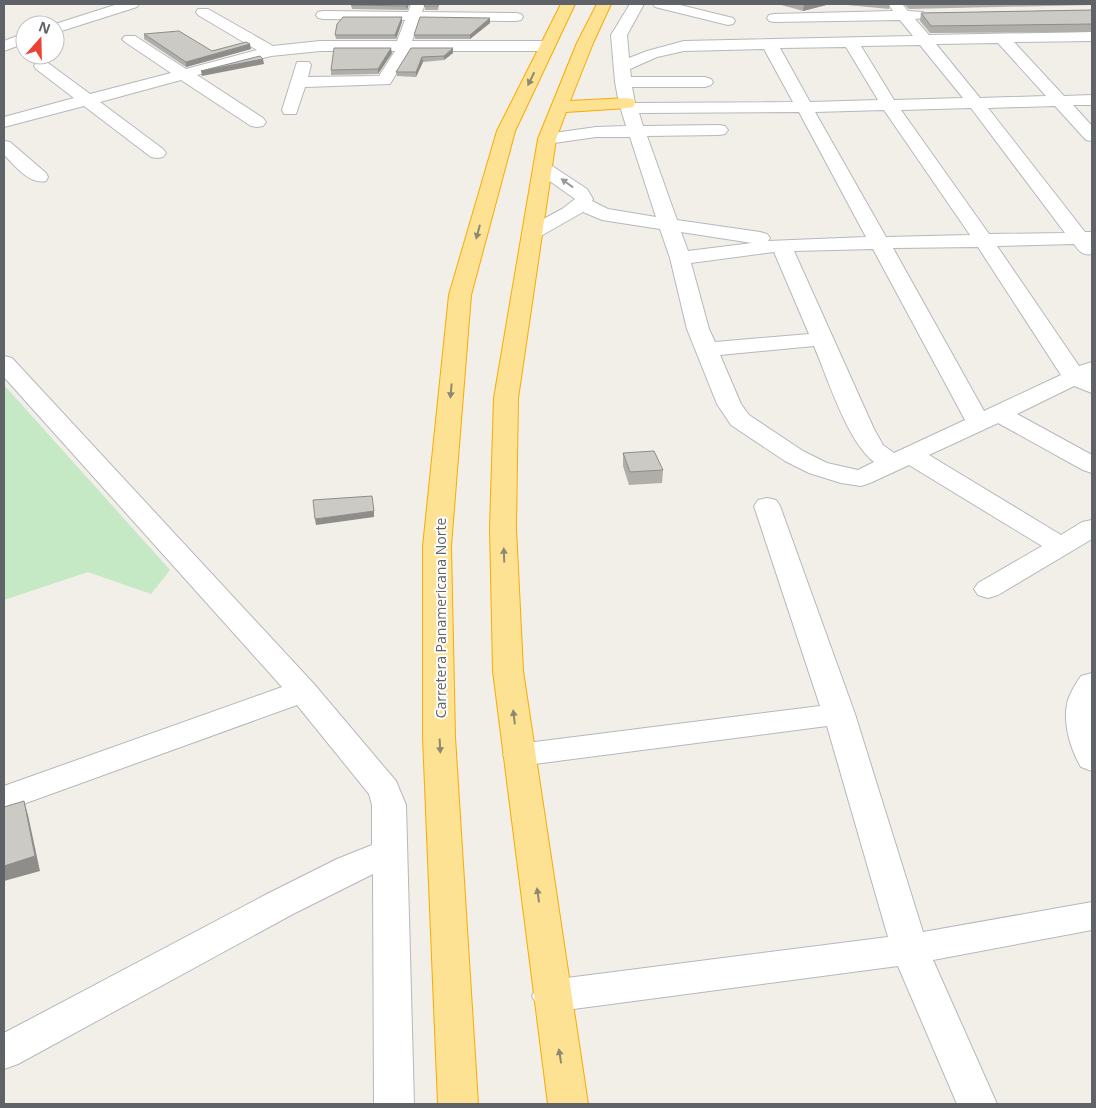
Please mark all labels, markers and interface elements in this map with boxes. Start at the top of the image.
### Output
north arrow [15,15,65,65]
text: N [36,16,53,38]
one-way arrow [527,72,535,86]
one-way arrow [561,178,574,189]
one-way arrow [473,224,481,239]
one-way arrow [447,384,455,400]
street label: Carretera Panamericana Norte [431,518,450,718]
one-way arrow [500,546,508,562]
one-way arrow [510,708,518,724]
one-way arrow [436,738,444,754]
one-way arrow [534,887,542,903]
one-way arrow [556,1048,564,1064]

